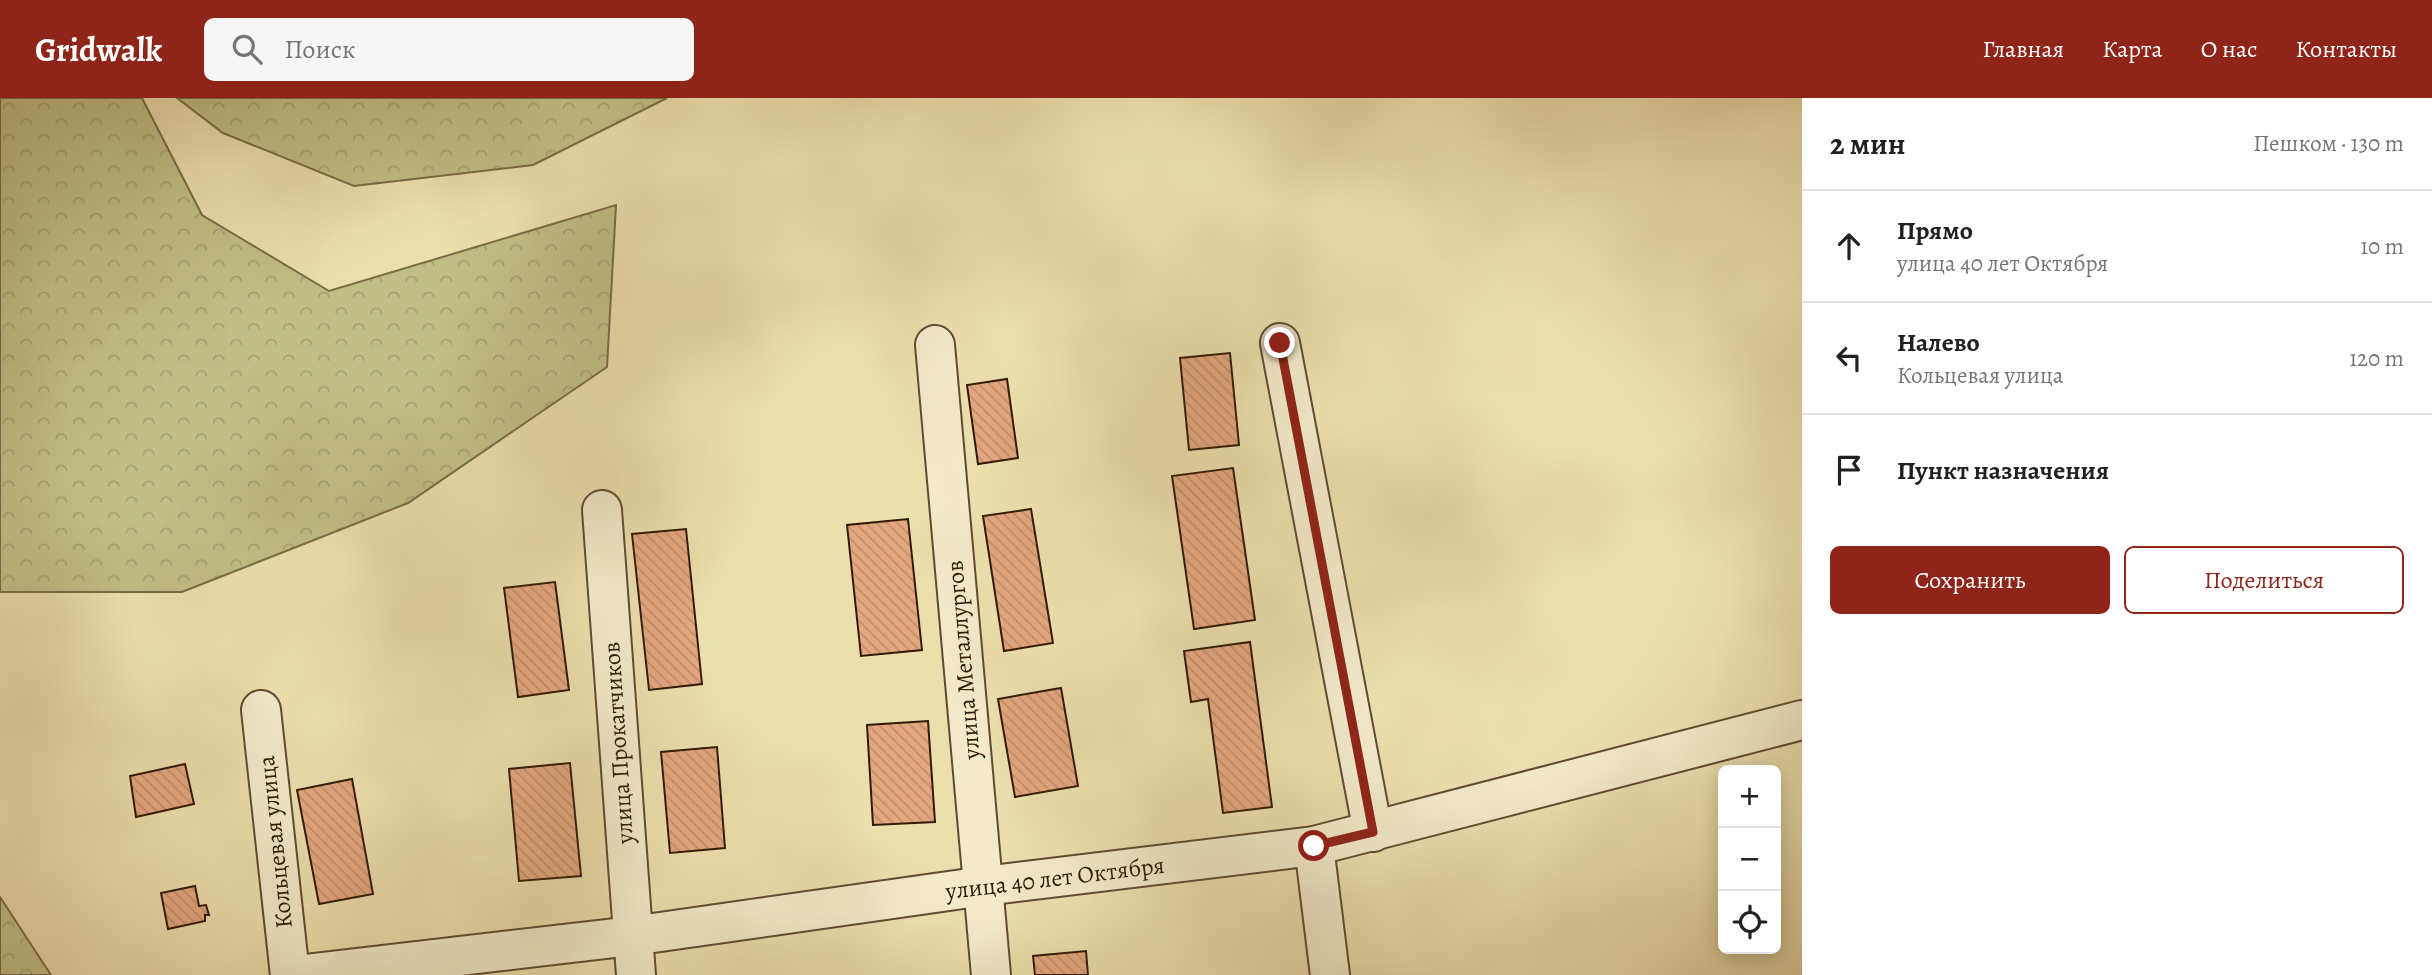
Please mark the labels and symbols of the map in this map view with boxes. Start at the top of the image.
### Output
route end [1264,327,1295,358]
street label: улица Металлургов [938,559,988,762]
street label: улица Прокатчиков [595,641,641,846]
street label: Кольцевая улица [250,754,300,930]
route start [1298,830,1329,861]
street label: улица 40 лет Октября [943,849,1166,907]

